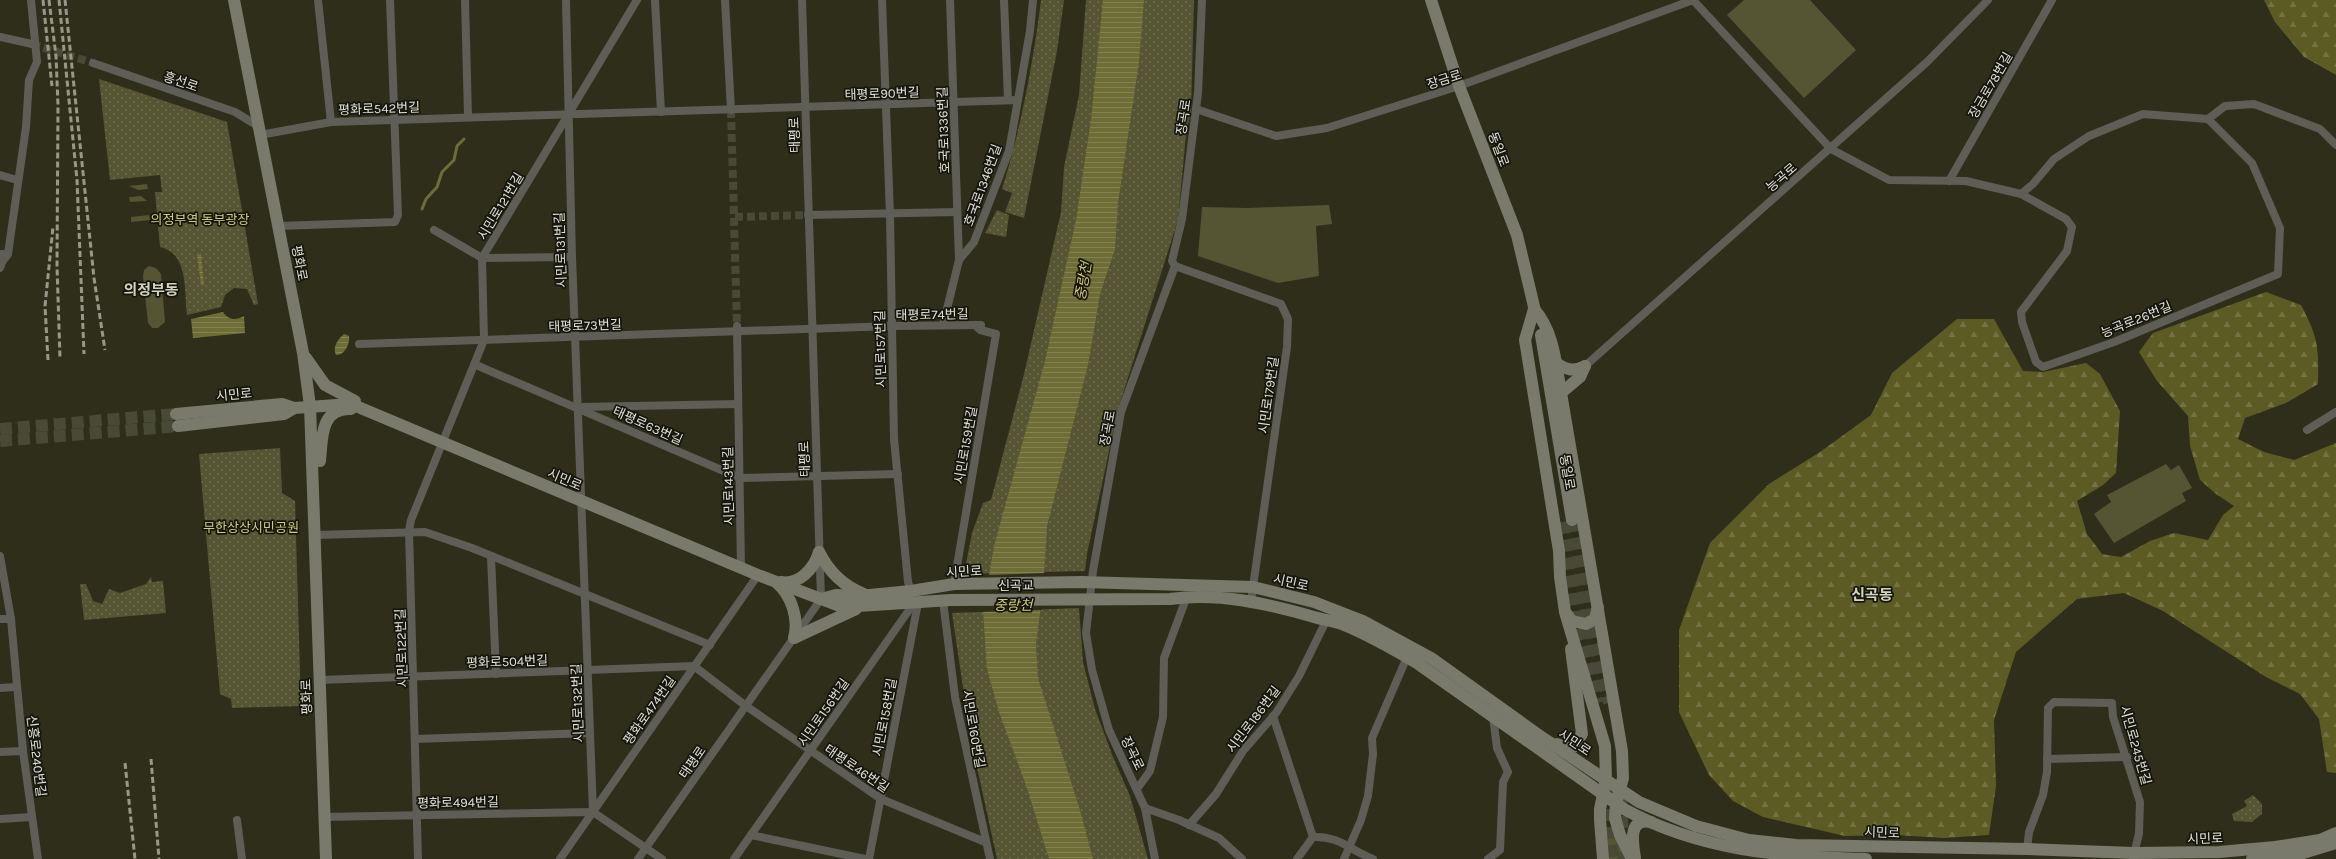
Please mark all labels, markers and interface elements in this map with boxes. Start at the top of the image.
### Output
street label: 장금로78번길 [1965,49,2015,121]
street label: 장금로 [1425,67,1464,92]
street label: 흥선로 [161,69,200,94]
street label: 태평로90번길 [844,85,920,102]
street label: 호국로1336번길 [934,86,953,174]
street label: 장곡로 [1173,98,1194,136]
street label: 평화로542번길 [338,100,420,117]
street label: 태평로 [786,117,803,153]
street label: 동일로 [1485,130,1512,169]
street label: 호국로1346번길 [961,142,1004,228]
street label: 능곡로 [1763,160,1800,195]
street label: 시민로121번길 [474,170,526,243]
park label: 의정부역 동부광장 [151,212,249,227]
street label: 시민로131번길 [552,212,569,288]
street label: 평화로 [289,244,310,282]
water label: 중랑천 [1072,259,1095,302]
district label: 의정부동 [123,281,179,299]
street label: 능곡로26번길 [2099,299,2174,340]
street label: 태평로74번길 [895,306,969,323]
street label: 시민로157번길 [872,310,889,388]
street label: 태평로73번길 [548,317,622,334]
street label: 시민로179번길 [1256,356,1281,435]
street label: 시민로 [216,385,253,404]
street label: 태평로63번길 [611,403,685,448]
street label: 시민로159번길 [951,405,980,485]
street label: 장곡로 [1097,409,1118,447]
street label: 태평로 [796,441,813,477]
street label: 시민로143번길 [720,446,737,526]
street label: 동일로 [1557,453,1578,491]
street label: 시민로 [545,466,584,493]
park label: 무한상상시민공원 [203,520,299,535]
street label: 시민로 [946,563,982,580]
street label: 시민로 [1272,571,1310,594]
street label: 신곡교 [998,578,1034,593]
district label: 신곡동 [1851,586,1893,604]
water label: 중랑천 [994,597,1033,614]
street label: 시민로122번길 [393,608,410,688]
street label: 평화로504번길 [466,653,548,670]
street label: 시민로132번길 [569,663,586,743]
street label: 평화로474번길 [620,673,679,748]
street label: 시민로156번길 [795,676,852,749]
street label: 시민로158번길 [870,677,899,758]
street label: 평화로 [298,679,315,715]
street label: 시민로186번길 [1223,683,1283,756]
street label: 시민로160번길 [959,689,988,769]
street label: 시민로245번길 [2117,704,2154,787]
street label: 신흥로240번길 [24,714,49,798]
street label: 시민로 [1556,726,1594,759]
street label: 장곡로 [1118,734,1147,773]
street label: 태평로46번길 [822,741,892,795]
street label: 태평로 [676,743,709,781]
street label: 평화로494번길 [417,794,499,811]
street label: 시민로 [1864,824,1900,841]
street label: 시민로 [2187,830,2223,847]

